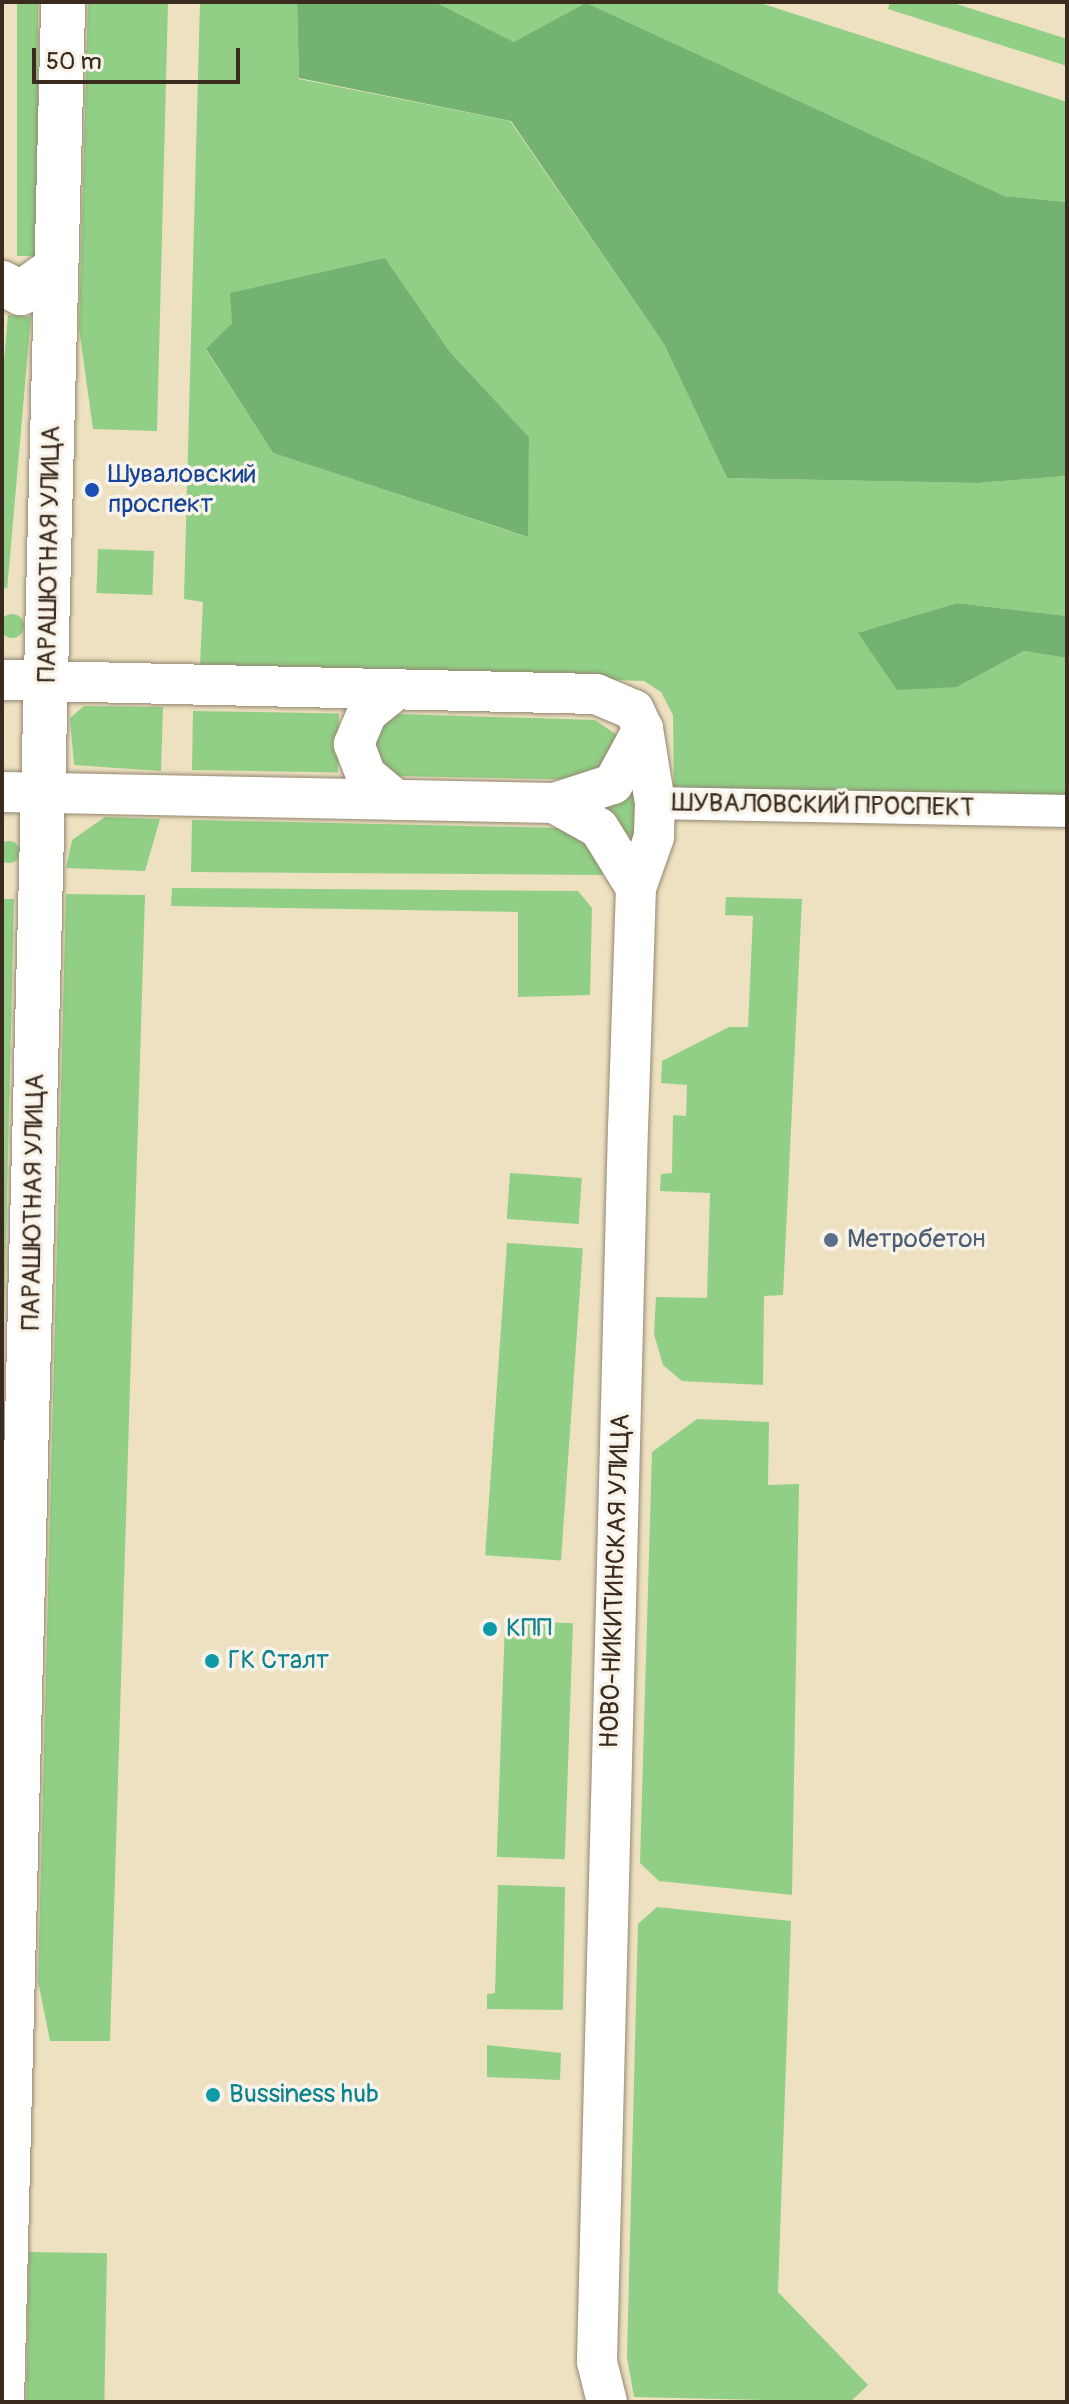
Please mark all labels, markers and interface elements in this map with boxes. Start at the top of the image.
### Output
scale bar [36,32,244,82]
text: 50 m [46,47,102,76]
street label: ПАРАШЮТНАЯ УЛИЦА [32,425,68,683]
place label: Шуваловский проспект [108,459,256,520]
marker: Шуваловский проспект [83,481,101,499]
street label: ШУВАЛОВСКИЙ ПРОСПЕКТ [671,788,975,824]
street label: ПАРАШЮТНАЯ УЛИЦА [16,1073,52,1331]
place label: Метробетон [847,1224,986,1256]
marker: Метробетон [822,1231,840,1249]
street label: НОВО-НИКИТИНСКАЯ УЛИЦА [595,1413,637,1749]
place label: КПП [506,1613,552,1645]
marker: КПП [481,1620,499,1638]
place label: ГК Сталт [228,1645,329,1677]
marker: ГК Сталт [203,1652,221,1670]
place label: Bussiness hub [229,2079,379,2111]
marker: Bussiness hub [204,2086,222,2104]

